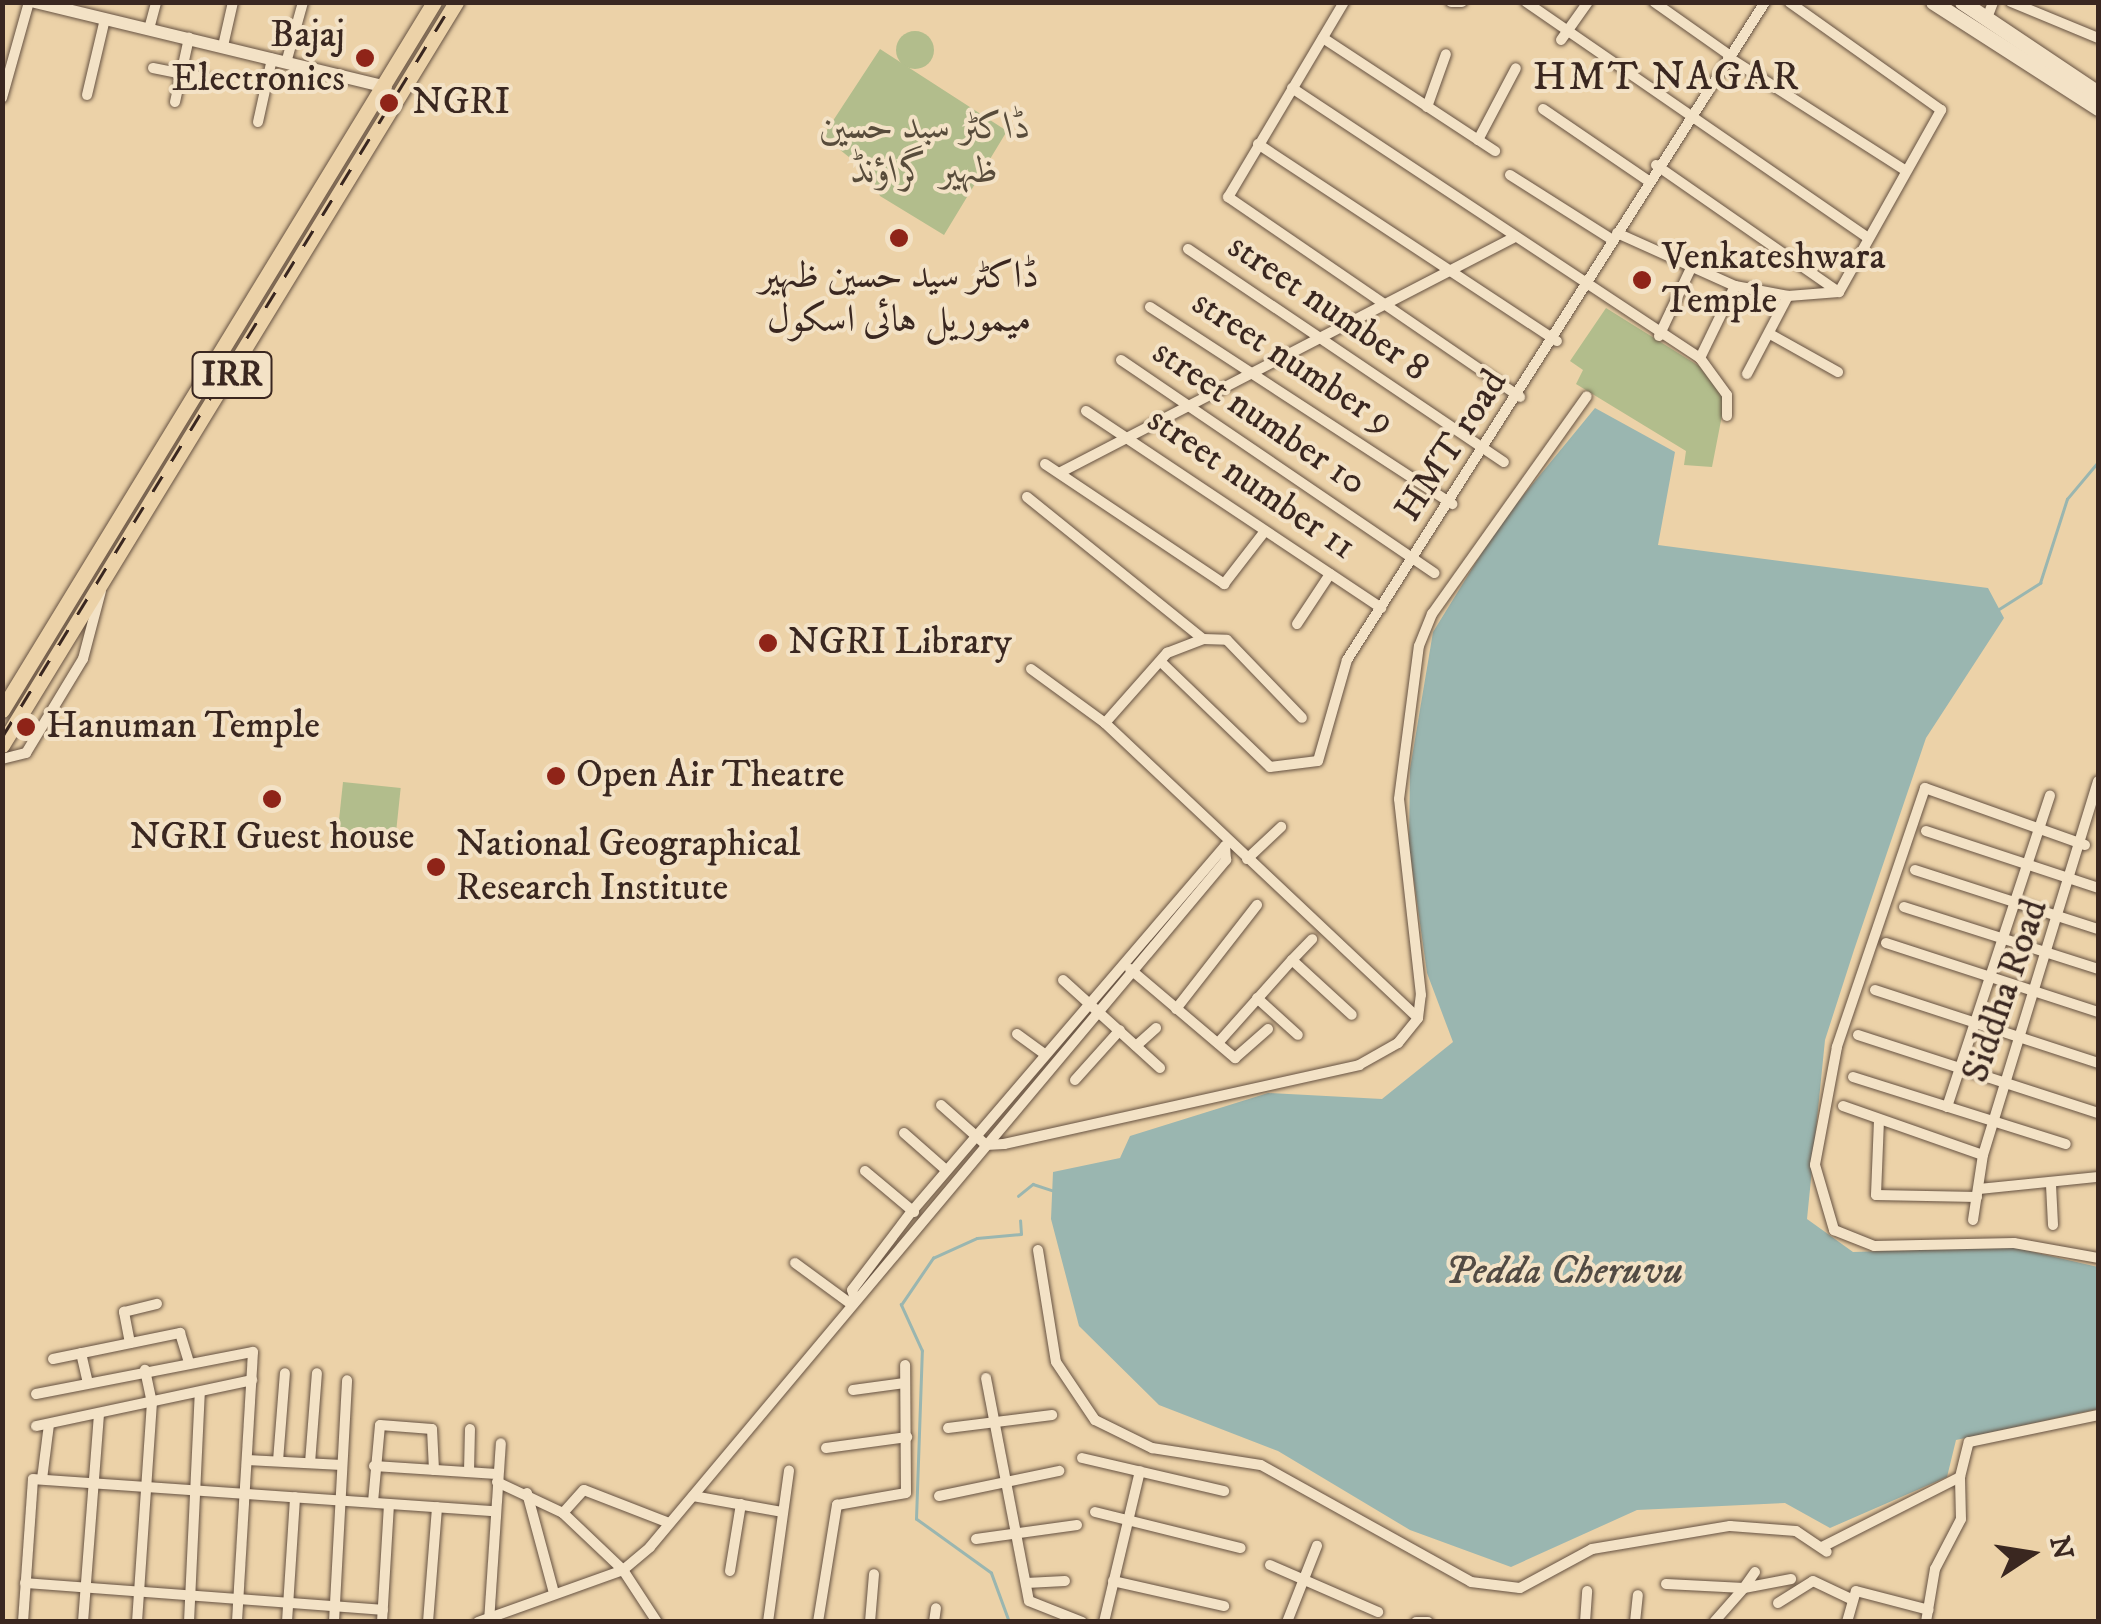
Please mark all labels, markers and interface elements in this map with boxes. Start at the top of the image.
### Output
place label: Bajaj Electronics [171,13,345,102]
marker: Bajaj Electronics [354,47,376,69]
district label: HMT NAGAR [1533,54,1801,102]
place label: NGRI [412,80,510,126]
marker: NGRI [376,90,402,116]
park label: ڈاکٹر سید حسین ظہیر گراؤنڈ [819,105,1031,194]
street label: street number 8 [1219,224,1437,392]
marker: ڈاکٹر سید حسین ظہیر میموریل ہائی اسکول [888,227,910,249]
place label: Venkateshwara Temple [1662,235,1886,324]
place label: ڈاکٹر سید حسین ظہیر میموریل ہائی اسکول [759,254,1039,343]
marker: Venkateshwara Temple [1631,269,1653,291]
street label: street number 9 [1183,281,1403,445]
street label: street number 10 [1144,330,1374,506]
road number: IRR [190,345,274,405]
street label: HMT road [1386,362,1518,530]
street label: street number 11 [1138,398,1364,570]
place label: NGRI Library [788,620,1012,666]
marker: NGRI Library [757,632,779,654]
place label: Hanuman Temple [46,704,320,750]
marker: Hanuman Temple [15,716,37,738]
place label: Open Air Theatre [576,753,845,799]
marker: Open Air Theatre [545,765,567,787]
marker: NGRI Guest house [261,788,283,810]
place label: NGRI Guest house [129,815,415,861]
place label: National Geographical Research Institute [456,822,801,912]
marker: National Geographical Research Institute [425,856,447,878]
street label: Siddha Road [1953,893,2059,1089]
water label: Pedda Cheruvu [1445,1248,1683,1296]
north arrow [1981,1504,2081,1604]
text: N [2041,1533,2080,1563]

